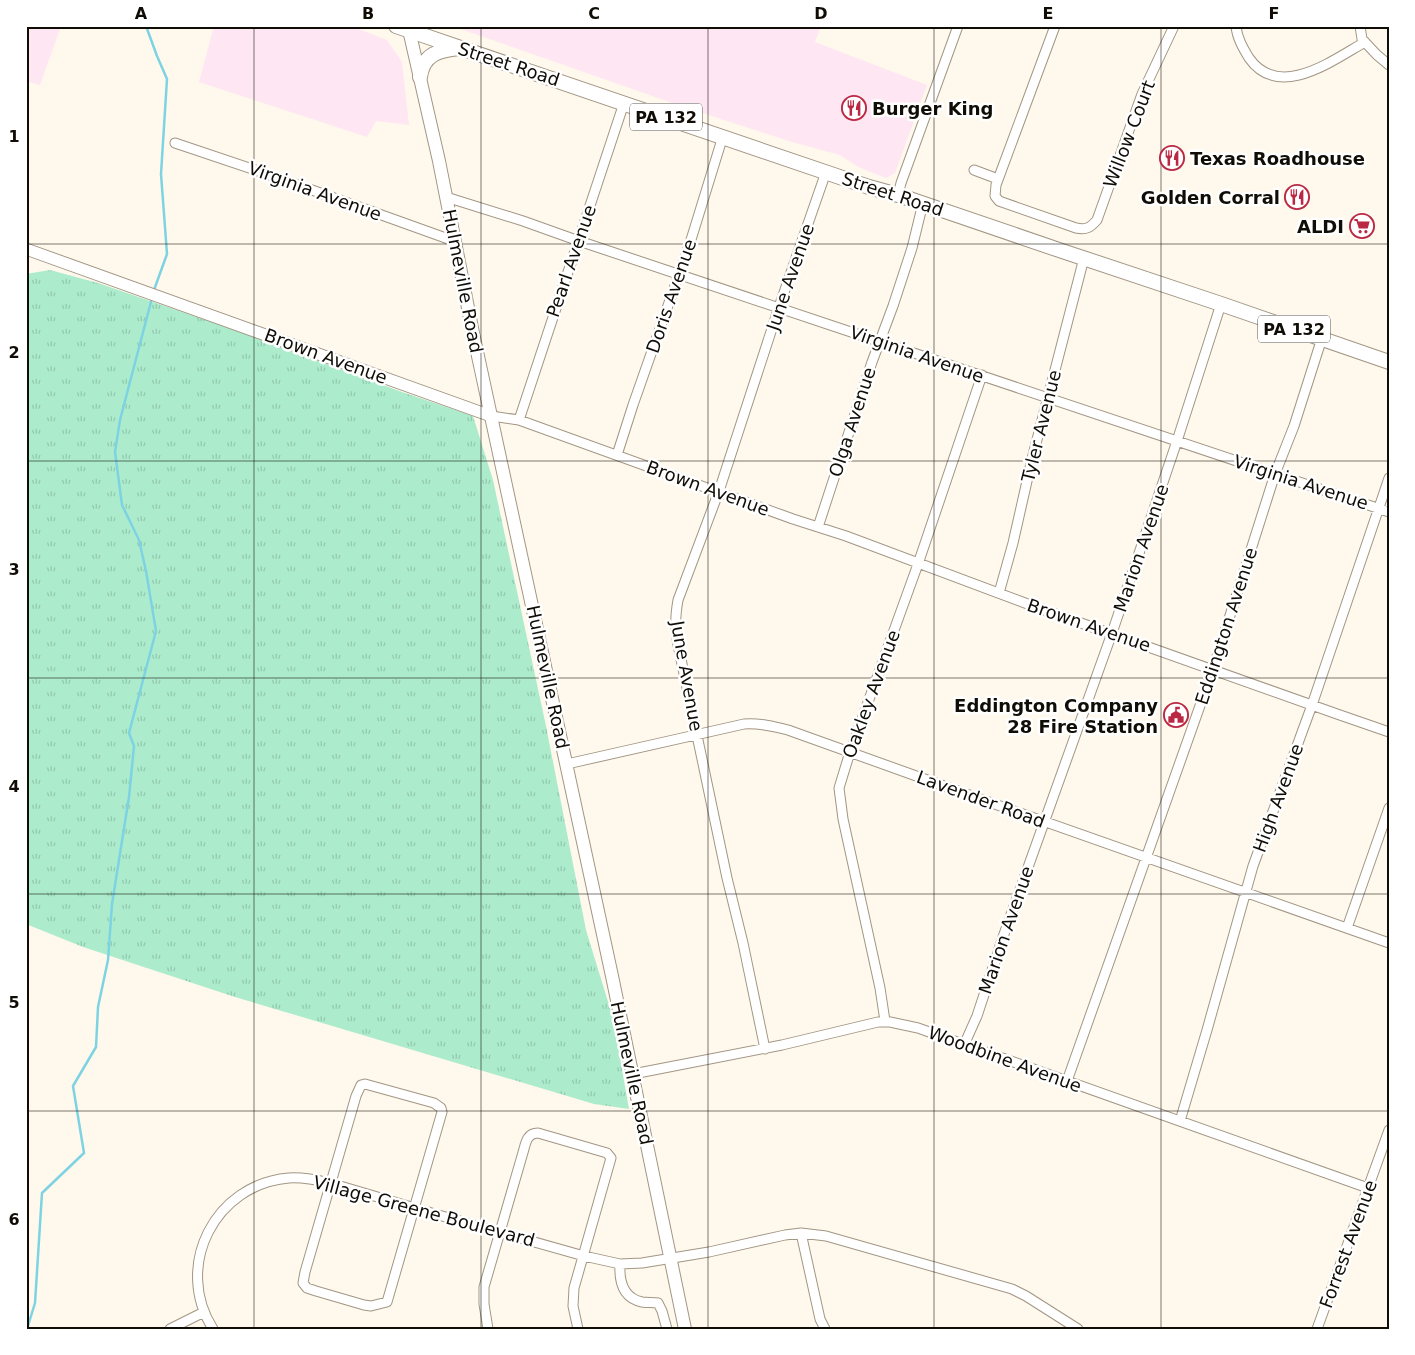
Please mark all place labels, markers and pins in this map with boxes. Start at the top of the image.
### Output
restaurant icon: Burger King [841,95,867,121]
place label: Burger King [872,98,993,119]
restaurant icon: Texas Roadhouse [1159,145,1185,171]
place label: Texas Roadhouse [1190,148,1365,169]
restaurant icon: Golden Corral [1284,184,1310,210]
place label: Golden Corral [1141,187,1280,208]
supermarket icon: ALDI [1349,213,1375,239]
place label: ALDI [1297,216,1344,237]
place label: Eddington Company 28 Fire Station [954,695,1158,737]
public building icon: Eddington Company 28 Fire Station [1163,702,1189,728]

